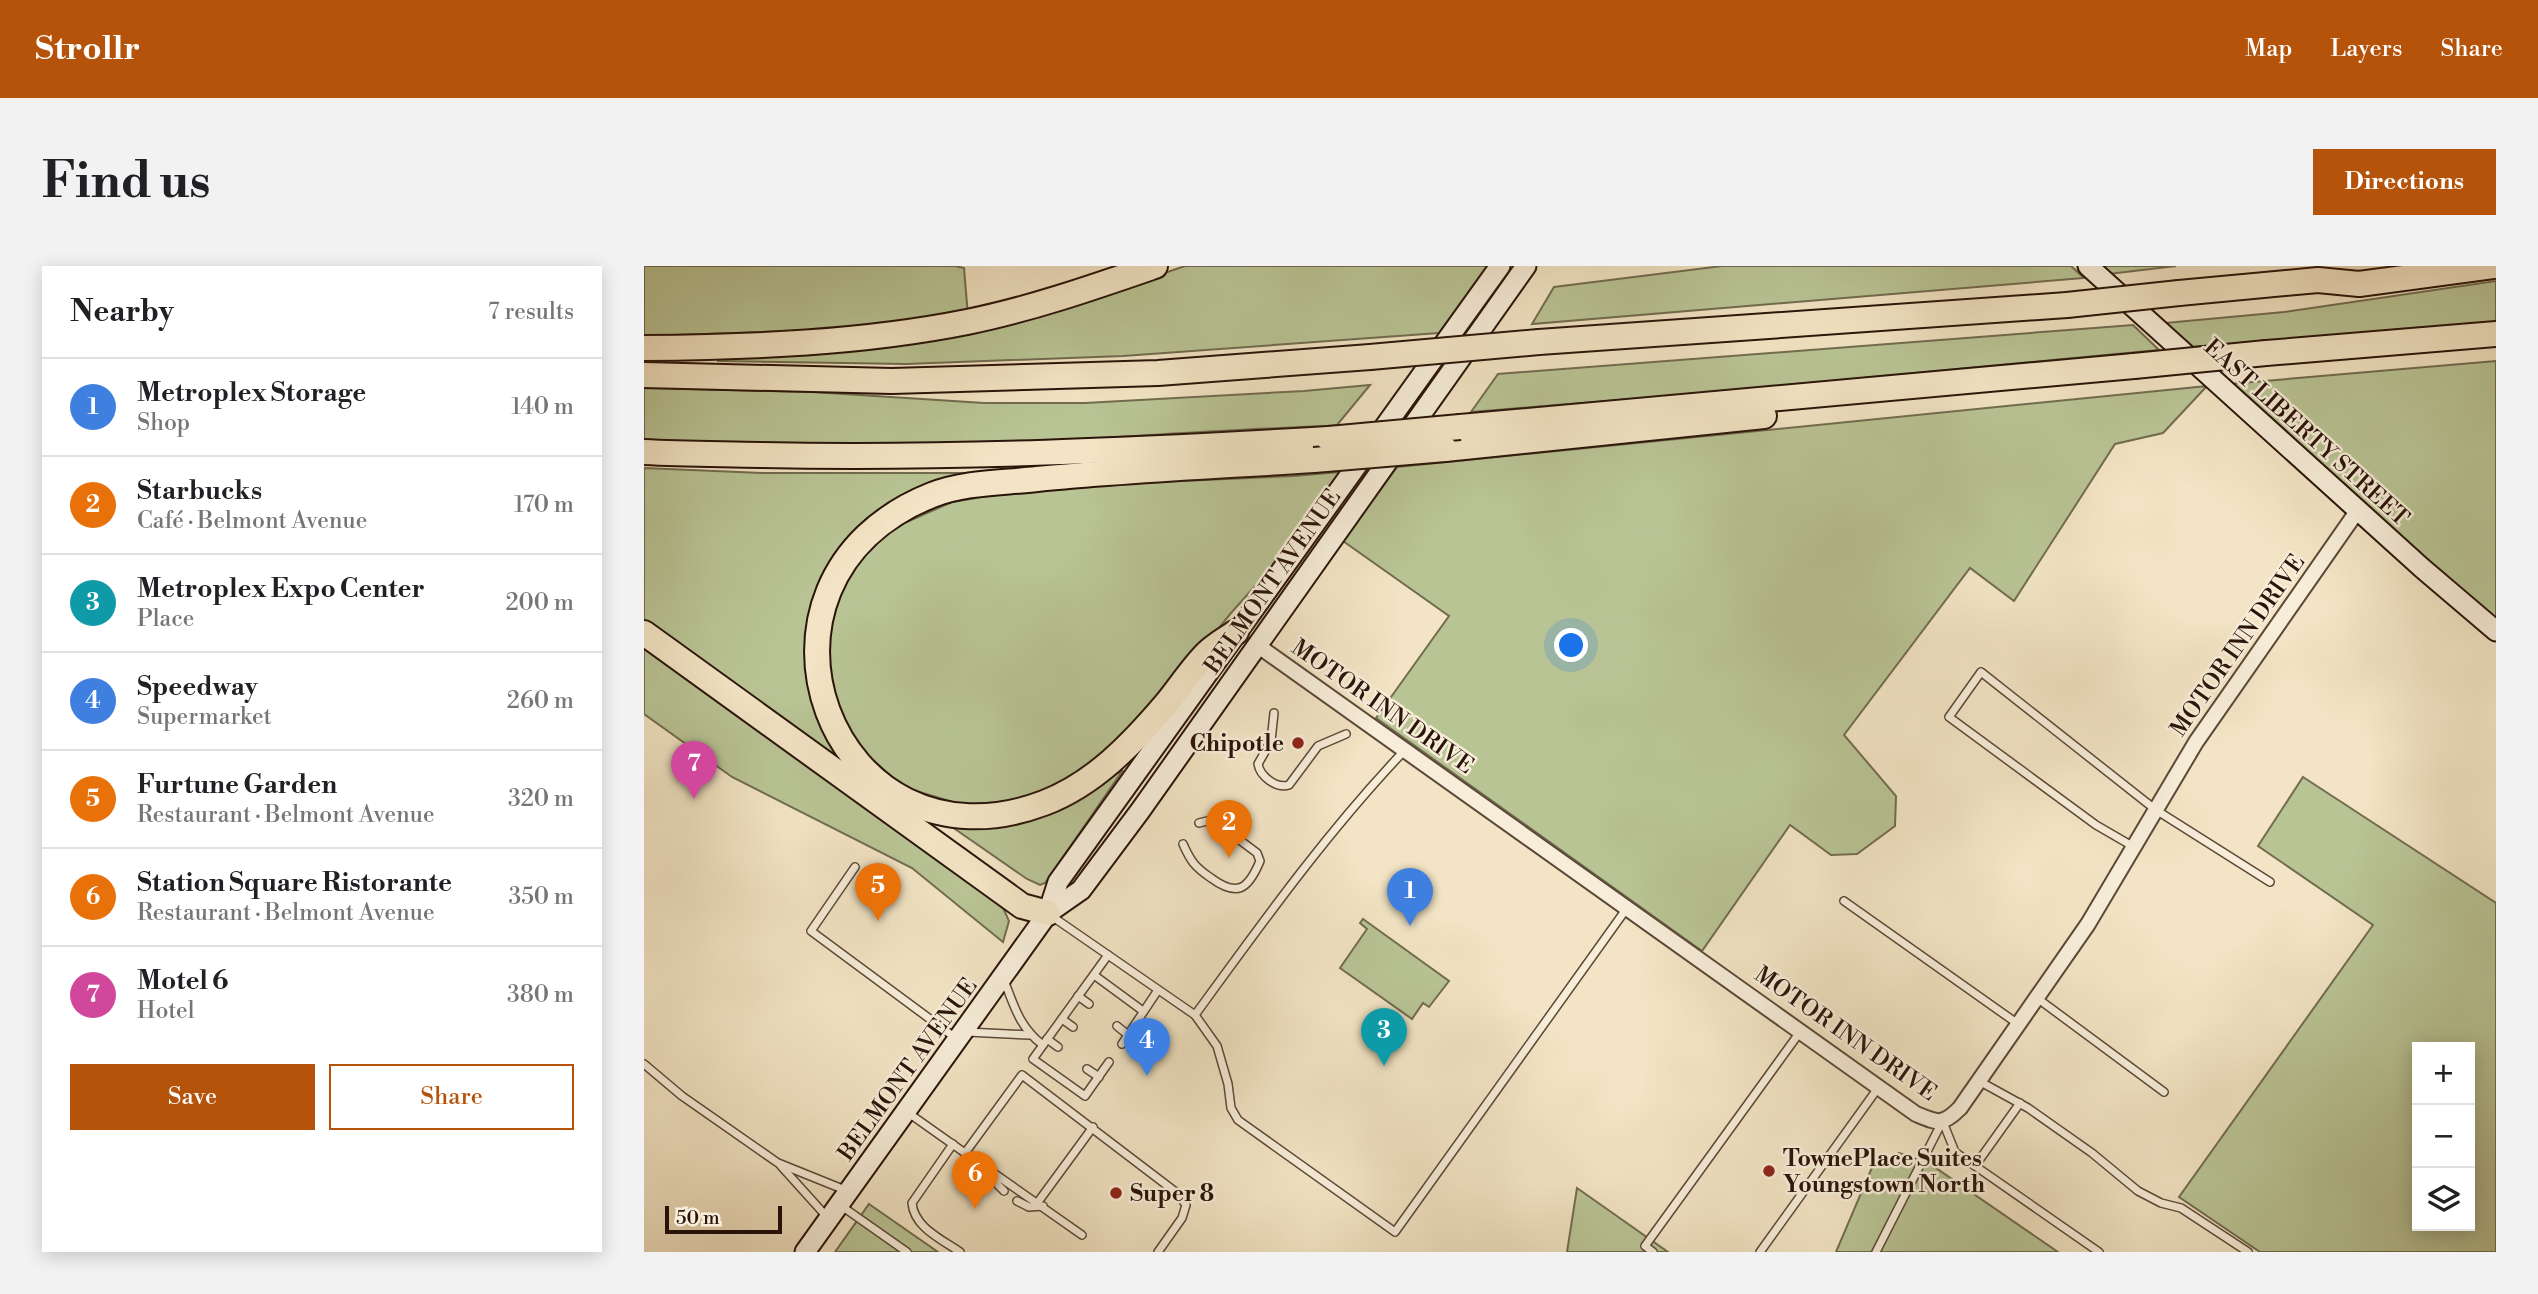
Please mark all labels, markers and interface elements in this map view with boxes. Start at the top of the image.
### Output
text: Strollr [35,29,140,70]
text: Map [2245,34,2292,64]
text: Layers [2330,34,2402,64]
text: Share [2440,34,2503,64]
button: Directions [2313,149,2496,215]
text: Find us [42,152,211,213]
text: Nearby [70,293,174,331]
text: 7 results [488,298,574,326]
street label: EAST LIBERTY STREET [2198,333,2415,532]
text: Metroplex Storage [137,377,366,409]
text: 1 [87,393,99,421]
text: 140 m [511,393,574,421]
text: Shop [137,409,190,437]
text: Starbucks [137,475,262,507]
street label: BELMONT AVENUE [1198,484,1347,680]
text: 2 [86,491,100,519]
text: 170 m [514,491,574,519]
text: Café · Belmont Avenue [137,507,367,535]
street label: MOTOR INN DRIVE [2165,549,2311,742]
text: Metroplex Expo Center [137,573,425,605]
text: 3 [86,589,100,617]
text: 200 m [506,589,574,617]
text: Place [137,605,194,633]
your location [1554,628,1588,662]
street label: MOTOR INN DRIVE [1286,634,1479,780]
text: Speedway [137,671,258,703]
text: 4 [85,687,101,715]
text: 260 m [507,687,574,715]
text: Supermarket [137,703,272,731]
place label: Chipotle [1189,730,1284,758]
marker: Chipotle [1290,735,1306,751]
pin: 7 [671,741,717,799]
text: Furtune Garden [137,769,337,801]
text: 5 [86,785,100,813]
text: 320 m [508,785,574,813]
pin: 2 [1206,800,1252,858]
text: Restaurant · Belmont Avenue [137,801,435,829]
pin: 5 [855,863,901,921]
text: Station Square Ristorante [137,867,452,899]
pin: 1 [1387,868,1433,926]
text: 6 [86,883,100,911]
text: 350 m [508,883,574,911]
text: Restaurant · Belmont Avenue [137,899,435,927]
street label: MOTOR INN DRIVE [1749,961,1942,1107]
text: Motel 6 [137,965,228,997]
street label: BELMONT AVENUE [832,973,983,1167]
text: 7 [86,981,100,1009]
text: 380 m [507,981,574,1009]
text: Hotel [137,997,195,1025]
pin: 3 [1361,1008,1407,1066]
pin: 4 [1124,1018,1170,1076]
map controls [2412,1042,2475,1231]
button: + [2412,1042,2475,1105]
button: Save [70,1064,315,1130]
button: Share [329,1064,574,1130]
button: − [2412,1105,2475,1168]
place label: TownePlace Suites Youngstown North [1783,1145,1985,1199]
pin: 6 [952,1151,998,1209]
marker: TownePlace Suites Youngstown North [1761,1163,1777,1179]
button: layers [2412,1168,2475,1231]
place label: Super 8 [1130,1180,1214,1208]
marker: Super 8 [1108,1185,1124,1201]
scale bar [665,1203,782,1235]
text: 50 m [676,1206,720,1230]

